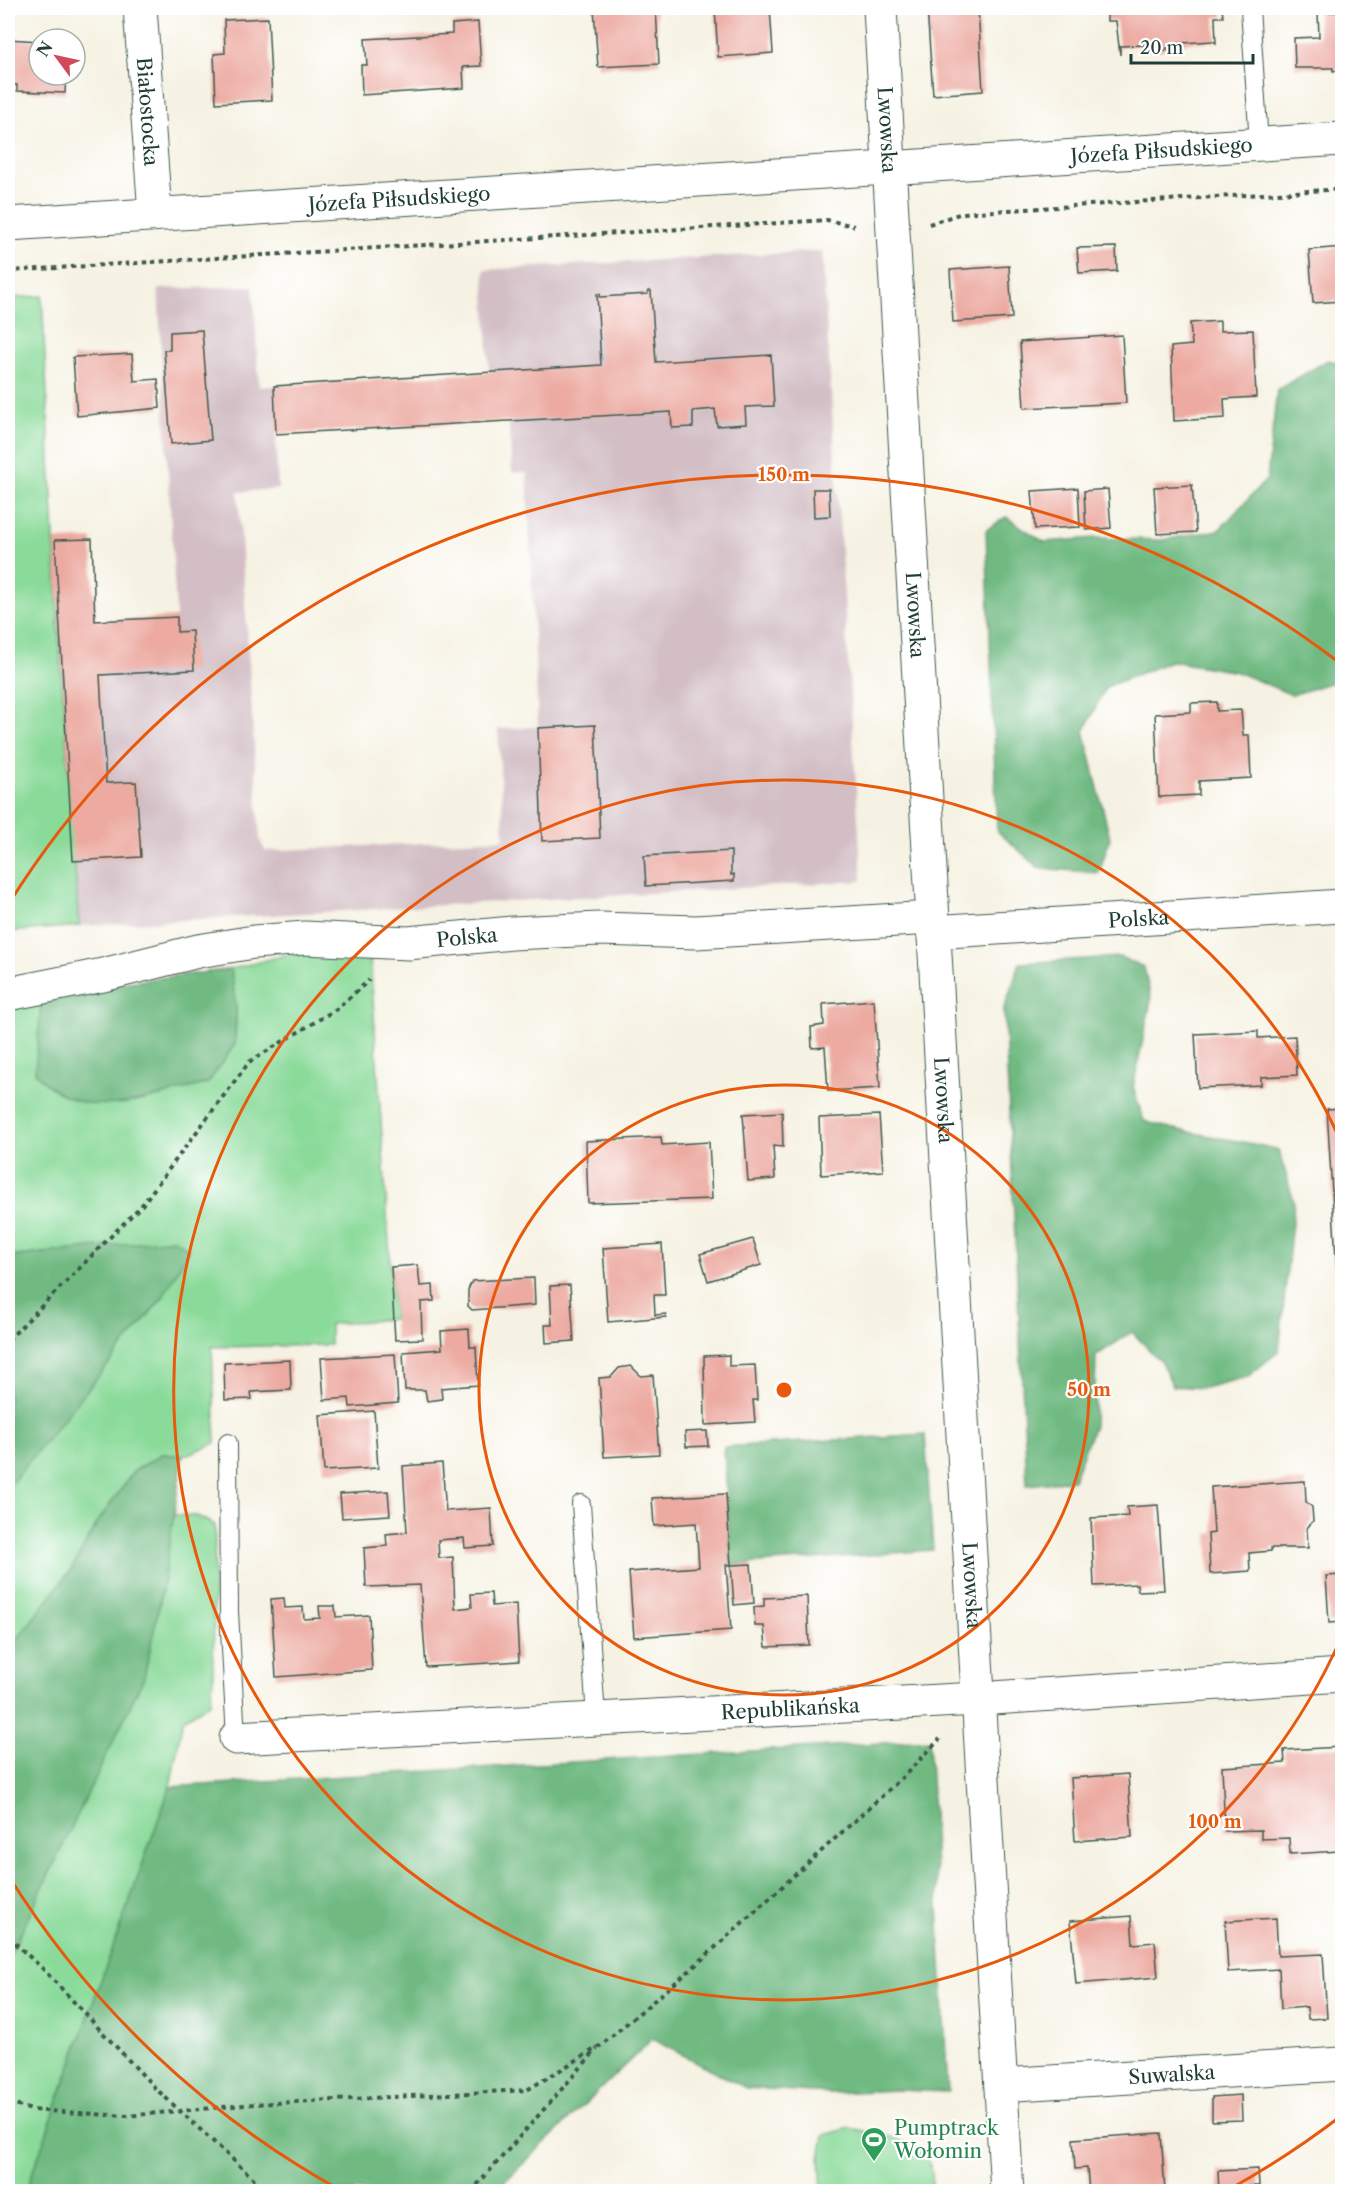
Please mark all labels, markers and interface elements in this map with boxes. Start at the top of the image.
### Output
north arrow [27,27,87,87]
scale bar [1131,27,1252,65]
text: N [32,37,57,60]
text: 20 m [1140,37,1184,59]
street label: Białostocka [132,56,164,167]
street label: Lwowska [873,86,902,174]
street label: Józefa Piłsudskiego [1067,133,1253,168]
street label: Józefa Piłsudskiego [304,181,491,217]
text: 150 m [758,464,810,486]
street label: Lwowska [901,571,930,659]
street label: Polska [1107,905,1170,933]
street label: Polska [435,922,499,952]
street label: Lwowska [929,1056,958,1145]
text: 50 m [1067,1379,1111,1401]
centre of rings [774,1380,794,1400]
street label: Lwowska [957,1541,986,1630]
street label: Republikańska [720,1693,861,1725]
text: 100 m [1188,1811,1242,1833]
street label: Suwalska [1128,2060,1216,2089]
place label: Pumptrack Wołomin [893,2116,1000,2163]
sports icon: Pumptrack Wołomin [859,2125,889,2163]

